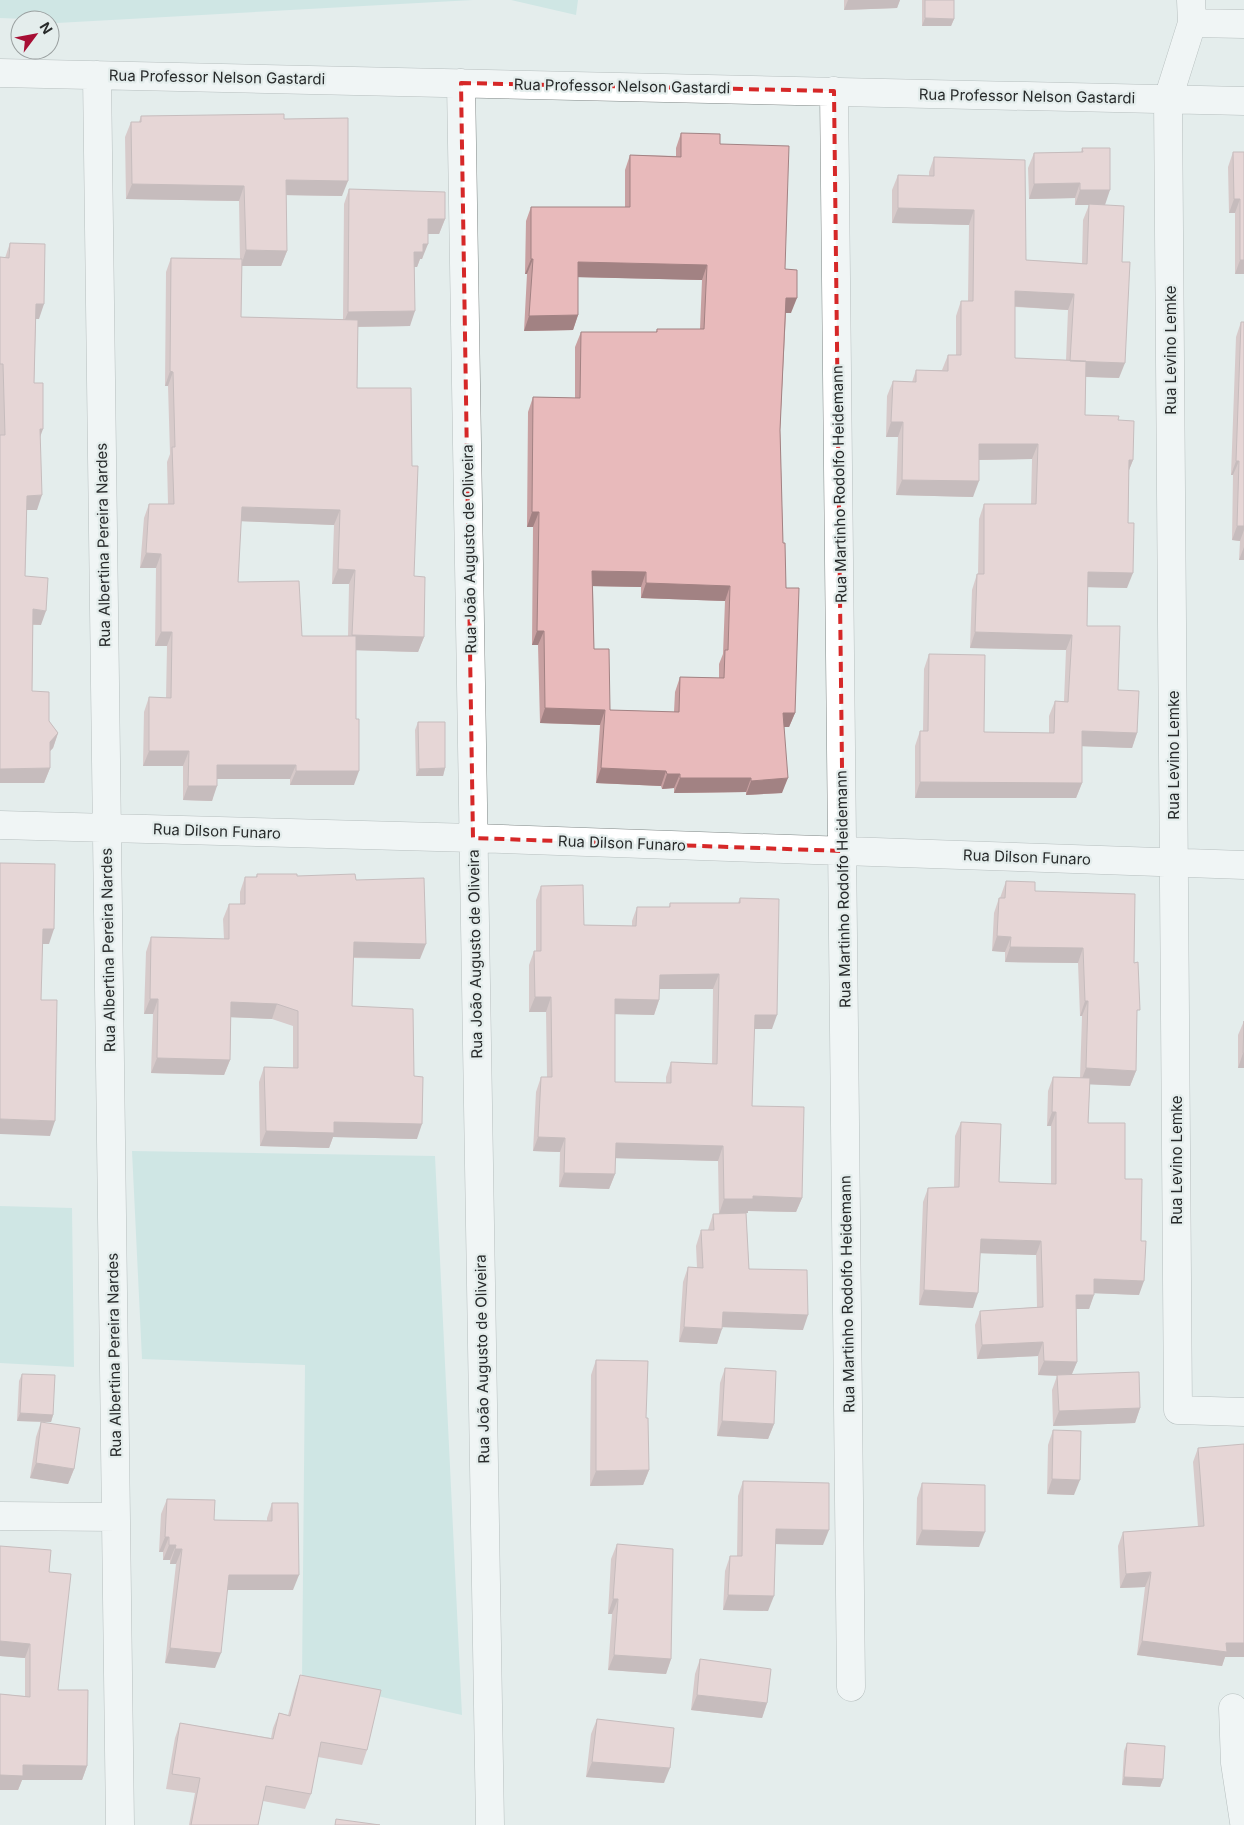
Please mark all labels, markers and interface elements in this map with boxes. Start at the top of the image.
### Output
north arrow [10,10,60,60]
text: N [36,19,56,37]
street label: Rua Professor Nelson Gastardi [109,66,325,88]
street label: Rua Professor Nelson Gastardi [514,75,730,97]
street label: Rua Professor Nelson Gastardi [919,85,1135,107]
street label: Rua Levino Lemke [1161,285,1180,415]
street label: Rua Martinho Rodolfo Heidemann [827,365,851,603]
street label: Rua Albertina Pereira Nardes [92,443,114,647]
street label: Rua João Augusto de Oliveira [458,444,480,654]
street label: Rua Levino Lemke [1164,690,1183,820]
street label: Rua Martinho Rodolfo Heidemann [831,770,855,1008]
street label: Rua Dilson Funaro [153,819,281,843]
street label: Rua Dilson Funaro [558,831,686,855]
street label: Rua Dilson Funaro [963,845,1091,869]
street label: Rua Albertina Pereira Nardes [97,848,119,1052]
street label: Rua João Augusto de Oliveira [464,849,486,1059]
street label: Rua Levino Lemke [1167,1095,1186,1225]
street label: Rua Martinho Rodolfo Heidemann [835,1175,859,1413]
street label: Rua Albertina Pereira Nardes [103,1253,125,1457]
street label: Rua João Augusto de Oliveira [471,1254,493,1464]

